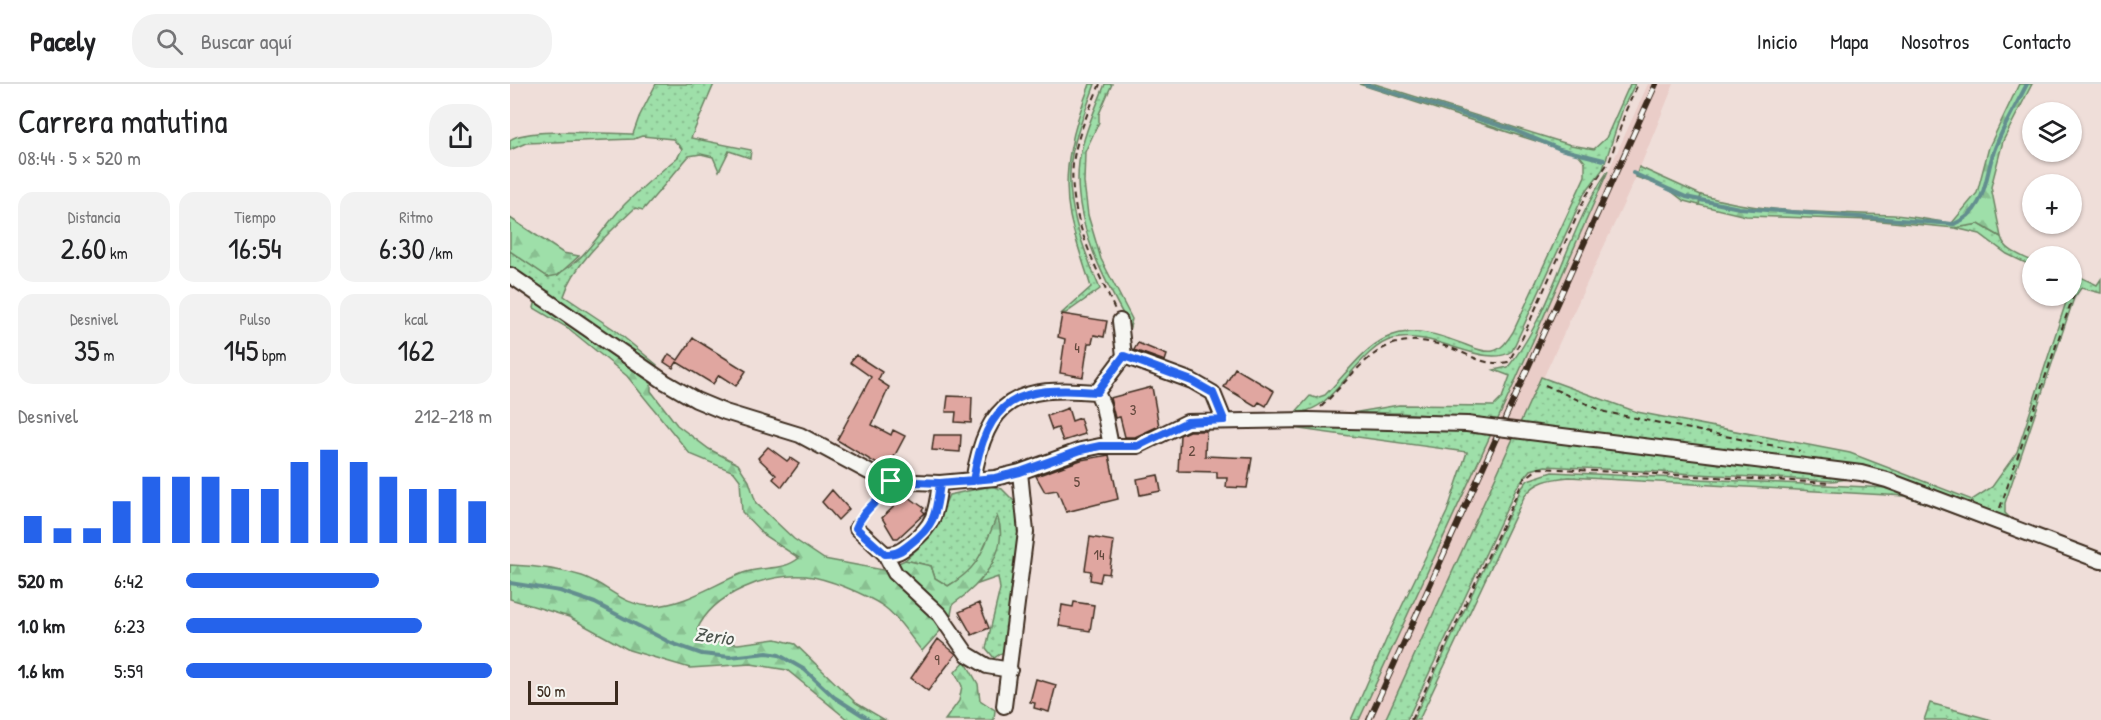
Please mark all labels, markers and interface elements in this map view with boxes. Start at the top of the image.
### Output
search box [132,14,552,68]
text: Pacely [30,22,96,60]
icon: search [153,25,186,58]
text: Buscar aquí [201,26,292,56]
text: Inicio [1757,27,1797,56]
text: Mapa [1830,27,1868,56]
text: Nosotros [1901,27,1969,56]
text: Contacto [2002,27,2071,56]
text: Carrera matutina [18,99,227,143]
map controls [2022,102,2082,306]
button: layers [2022,102,2082,162]
button: share [429,104,492,167]
text: 08:44 · 5 × 520 m [18,144,141,171]
button: + [2022,174,2082,234]
text: Distancia [68,206,120,228]
text: Tiempo [234,206,276,228]
text: Ritmo [399,206,433,228]
text: 2.60 [60,228,106,268]
text: 16:54 [228,228,282,268]
text: 6:30 [379,228,425,268]
text: km [106,242,128,264]
text: /km [425,242,453,264]
button: − [2022,246,2082,306]
text: Desnivel [70,308,118,330]
text: Pulso [240,308,270,330]
text: kcal [404,308,428,330]
text: 35 [74,330,100,370]
text: 145 [224,330,258,370]
text: 162 [398,330,434,370]
house number: 4 [1074,337,1080,358]
text: m [100,344,114,366]
text: bpm [258,344,286,366]
house number: 3 [1130,399,1137,420]
text: Desnivel [18,402,78,429]
text: 212–218 m [414,402,492,429]
house number: 2 [1188,440,1196,461]
pin [865,455,916,506]
icon: arrive [874,464,907,497]
house number: 5 [1074,471,1081,492]
house number: 14 [1093,544,1105,565]
text: 520 m [18,567,63,594]
text: 6:42 [114,567,143,594]
text: 1.0 km [18,612,65,639]
text: 6:23 [114,612,145,639]
water label: Zerio [693,620,737,651]
house number: 9 [934,649,940,670]
text: 1.6 km [18,657,64,684]
text: 5:59 [114,657,143,684]
scale bar [528,678,618,706]
text: 50 m [537,680,566,702]

